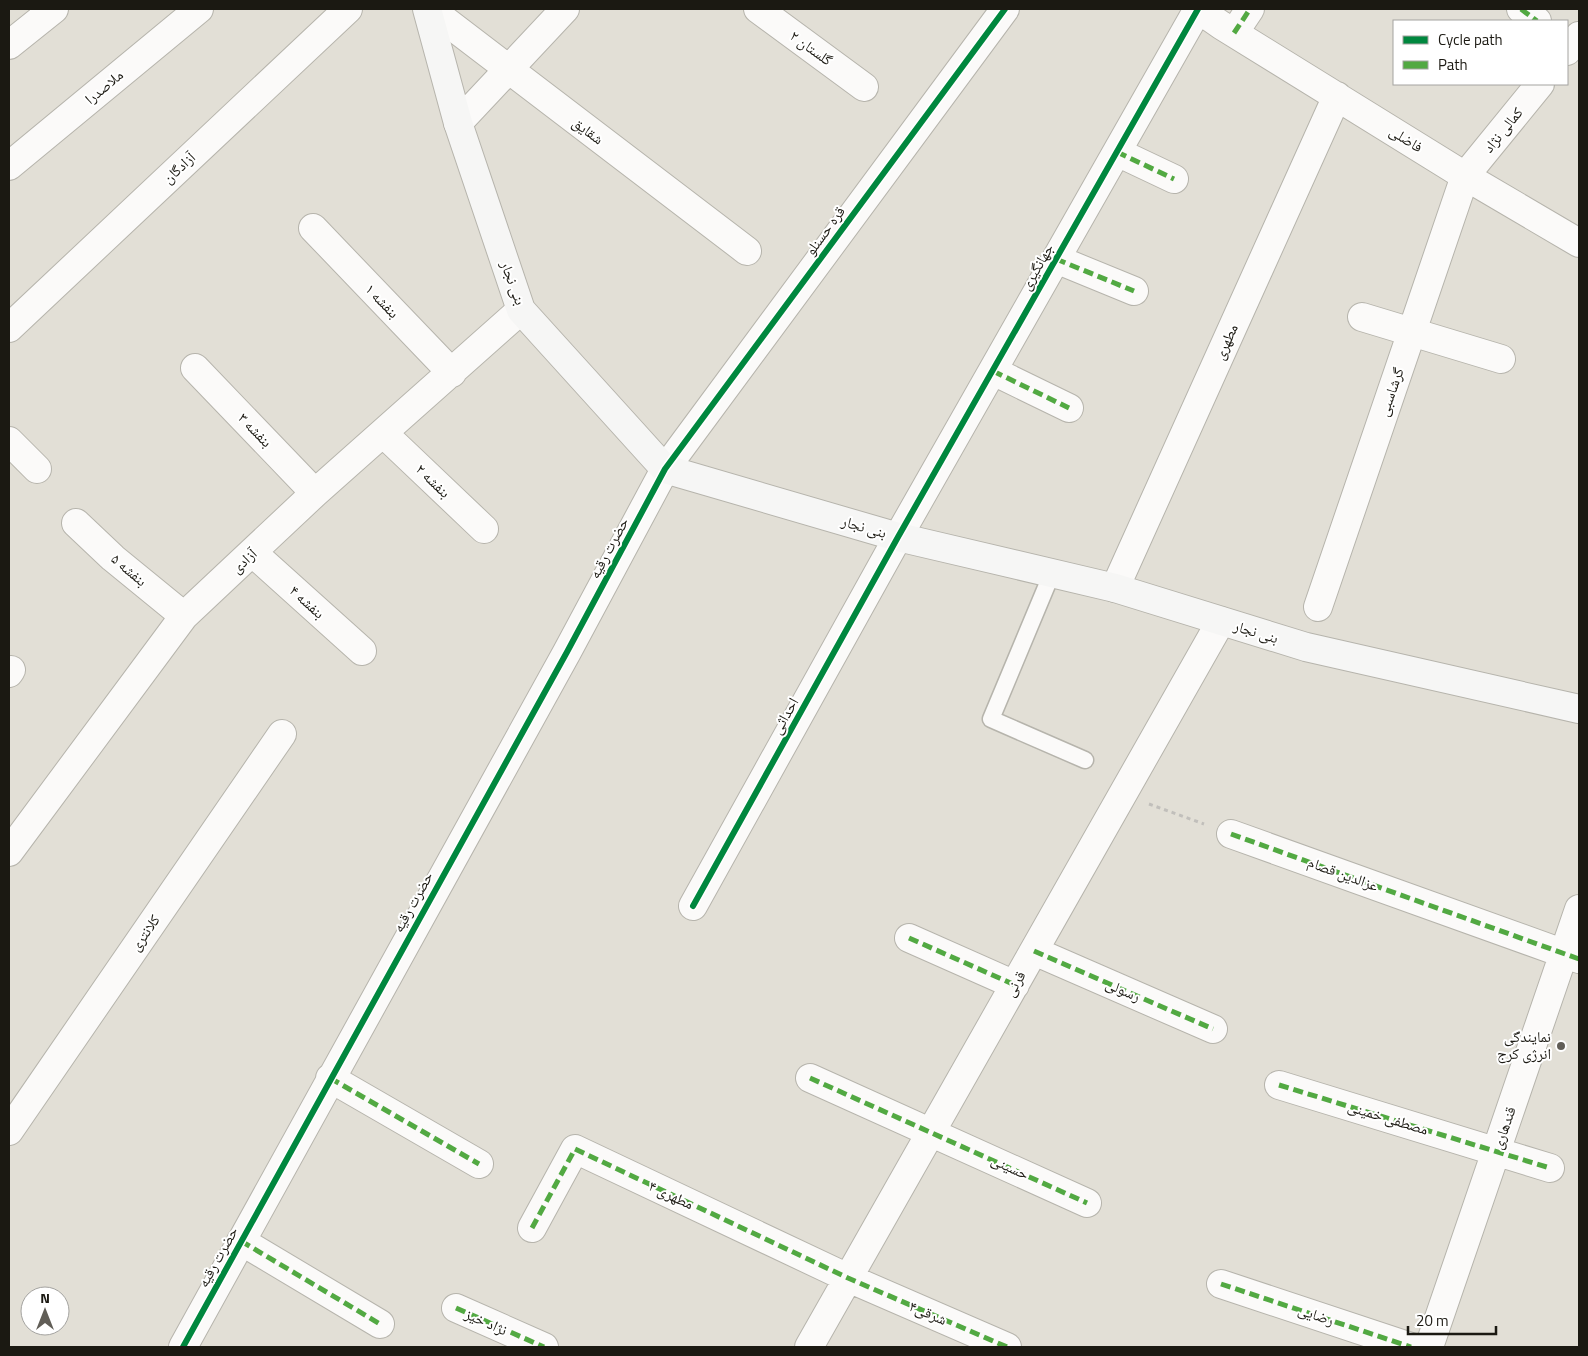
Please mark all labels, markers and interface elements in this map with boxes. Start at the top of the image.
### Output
legend [1393,20,1568,85]
street label: گلستان ۲ [785,24,838,71]
text: Cycle path [1438,28,1503,51]
text: Path [1438,53,1468,76]
street label: ملاصدرا [79,63,128,110]
street label: کمالی نژاد [1477,102,1528,158]
street label: شقایق [568,111,609,150]
street label: فاضلی [1385,119,1428,158]
street label: آزادگان [157,145,201,189]
street label: قره حسنلو [799,201,850,260]
street label: جهانگیری [1014,239,1059,294]
street label: بنی نجار [494,256,532,308]
street label: بنفشه ۱ [360,278,405,323]
street label: مطهری [1207,320,1244,364]
street label: گرشاسبی [1371,364,1410,419]
street label: بنفشه ۳ [233,407,278,452]
street label: بنفشه ۲ [411,458,456,503]
street label: بنی نجار [838,509,889,544]
street label: حضرت رقیه [583,513,635,582]
street label: آزادی [225,542,263,579]
street label: بنفشه ۵ [106,548,152,592]
street label: بنفشه ۴ [284,579,330,624]
street label: بنی نجار [1230,614,1281,649]
street label: احداثی [765,693,804,738]
street label: عزالدین قصام [1305,850,1382,897]
street label: حضرت رقیه [386,867,439,936]
street label: کلانتری [124,910,166,956]
street label: قرنی [998,966,1031,1001]
street label: رسولی [1102,972,1145,1007]
place label: نمایندگی انرژی کرج [1497,1025,1551,1065]
marker: نمایندگی انرژی کرج [1555,1040,1567,1052]
street label: مصطفی خمینی [1345,1094,1431,1141]
street label: قندهاری [1485,1103,1522,1153]
street label: حسینی [987,1148,1033,1186]
street label: مطهری ۴ [645,1174,698,1215]
street label: حضرت رقیه [191,1222,244,1291]
north arrow [20,1286,70,1336]
text: N [40,1287,50,1308]
street label: ۴شرقی [906,1294,951,1331]
street label: رضایی [1295,1298,1338,1331]
street label: نژاد خیز [460,1302,511,1341]
scale bar [1408,1304,1496,1336]
text: 20 m [1416,1309,1449,1332]

